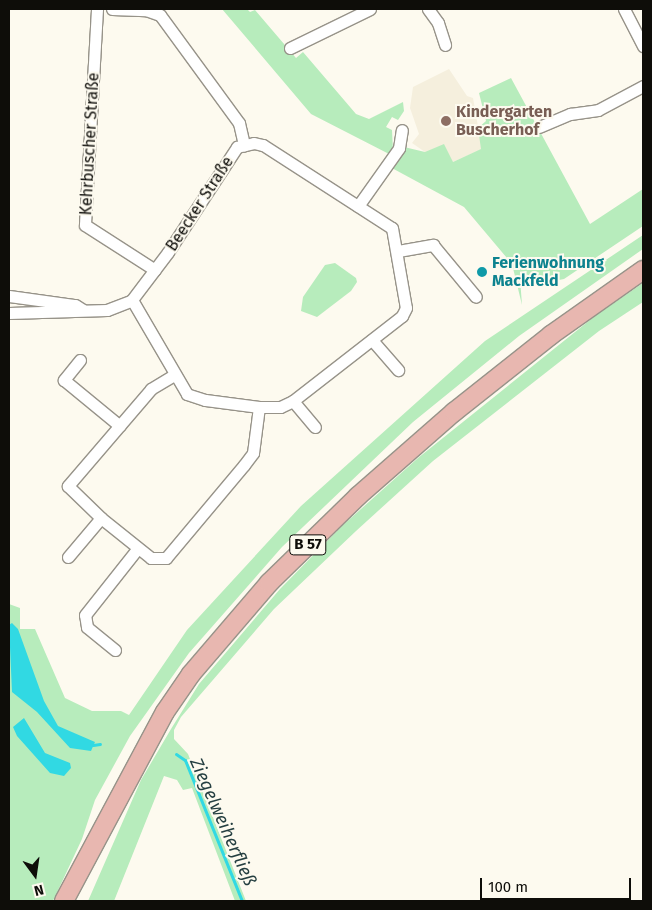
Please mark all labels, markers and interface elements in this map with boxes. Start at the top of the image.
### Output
street label: Kehrbuscher Straße [77,72,103,216]
place label: Kindergarten Buscherhof [456,102,552,140]
marker: Kindergarten Buscherhof [440,115,452,127]
street label: Beecker Straße [162,153,238,255]
place label: Ferienwohnung Mackfeld [492,253,604,291]
marker: Ferienwohnung Mackfeld [476,266,488,278]
road number: B 57 [289,532,327,558]
water label: Ziegelweiherfließ [185,755,261,889]
north arrow [10,850,60,900]
scale bar [482,868,633,900]
text: 100 m [488,878,528,896]
text: N [32,881,45,899]

